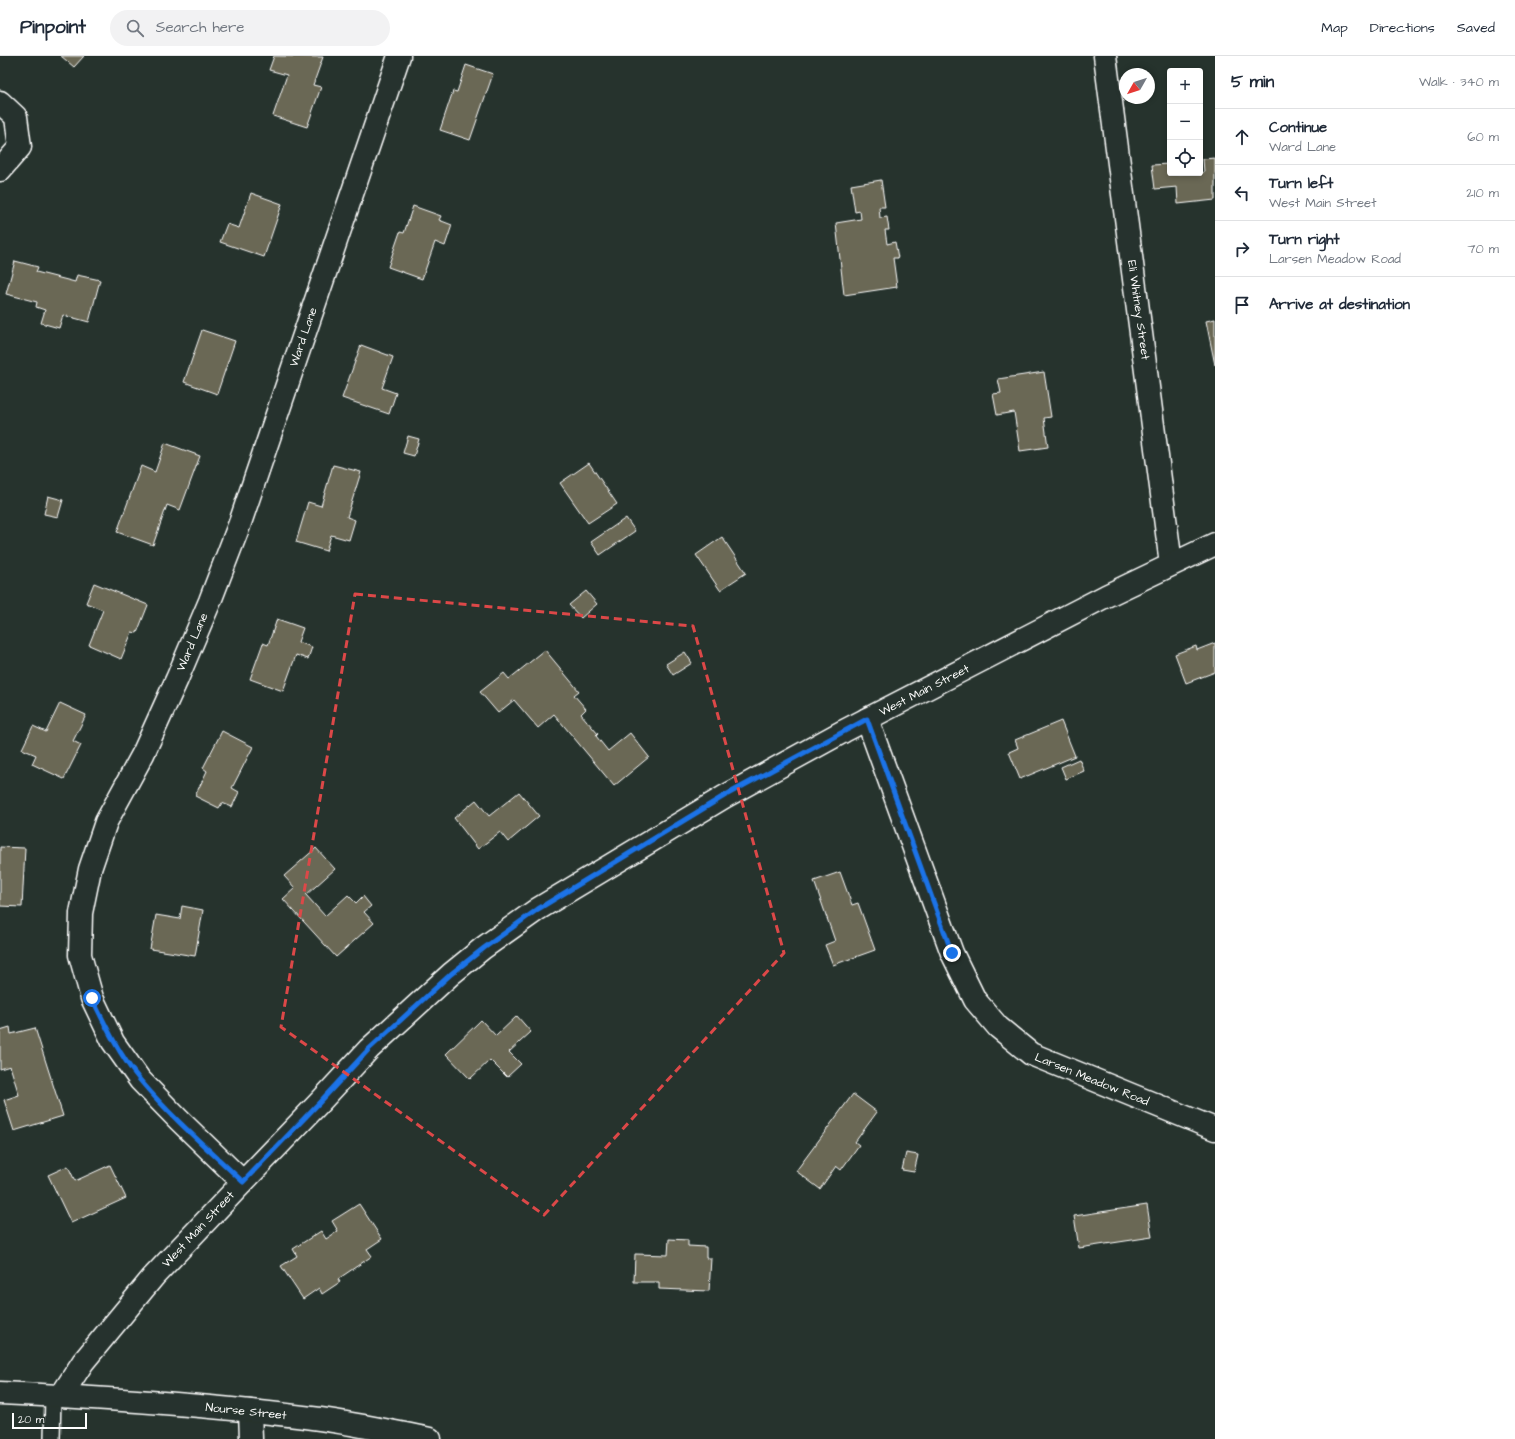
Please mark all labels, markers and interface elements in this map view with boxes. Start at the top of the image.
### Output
search box [110,10,390,46]
text: Pinpoint [20,14,86,41]
icon: search [124,17,146,39]
text: Search here [156,17,244,38]
text: Map [1321,18,1348,38]
text: Directions [1370,18,1435,38]
text: Saved [1457,18,1495,38]
north arrow [1119,68,1155,104]
map controls [1167,68,1203,176]
button: + [1167,68,1203,104]
text: 5 min [1231,70,1274,94]
text: Walk · 340 m [1419,73,1499,91]
button: − [1167,104,1203,140]
text: Continue [1269,117,1327,138]
icon: ahead [1231,126,1253,148]
text: 60 m [1467,128,1499,146]
text: Ward Lane [1269,138,1336,156]
button: locate [1167,140,1203,176]
text: Turn left [1269,173,1333,194]
icon: left [1231,182,1253,204]
text: 210 m [1466,184,1499,202]
text: West Main Street [1269,194,1376,212]
text: Turn right [1269,229,1340,250]
icon: right [1231,238,1253,260]
text: 70 m [1467,240,1499,258]
text: Larsen Meadow Road [1269,250,1401,268]
street label: Eli Whitney Street [1122,259,1154,361]
icon: arrive [1231,294,1253,316]
text: Arrive at destination [1269,294,1410,315]
street label: Ward Lane [285,305,322,369]
street label: Ward Lane [173,610,213,674]
street label: West Main Street [876,660,972,721]
route end [943,944,961,962]
route start [83,989,101,1007]
street label: Larsen Meadow Road [1032,1049,1151,1110]
street label: West Main Street [158,1187,238,1271]
street label: Nourse Street [205,1399,287,1424]
scale bar [12,1411,87,1430]
text: 20 m [18,1412,44,1427]

